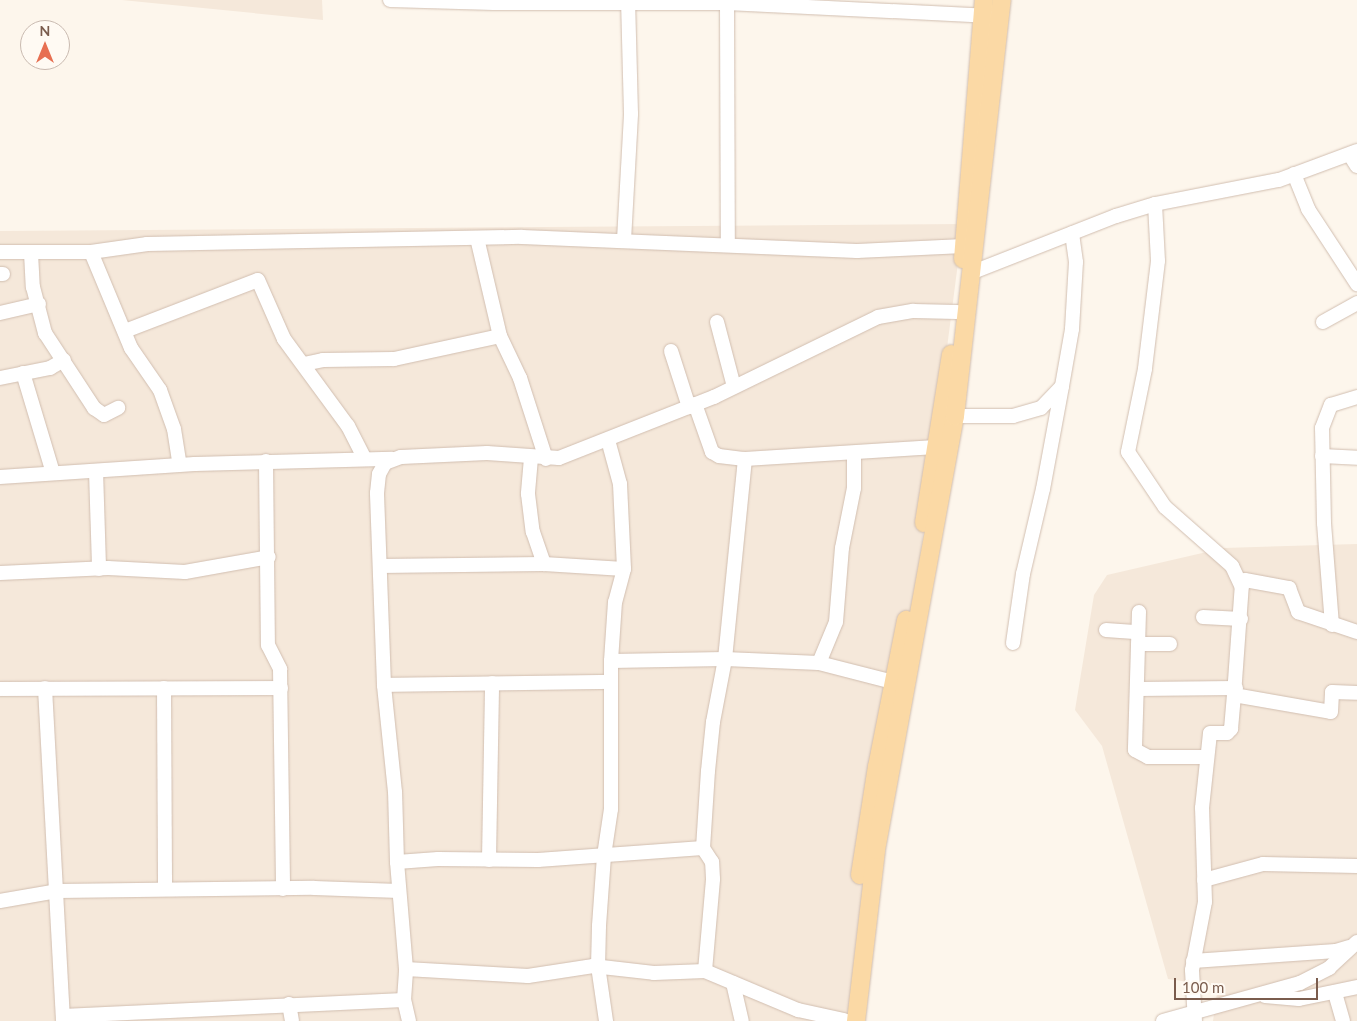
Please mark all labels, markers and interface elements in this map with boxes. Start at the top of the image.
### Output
north arrow [20,20,70,70]
text: N [40,22,50,39]
scale bar [1177,968,1321,1000]
text: 100 m [1182,978,1224,996]

